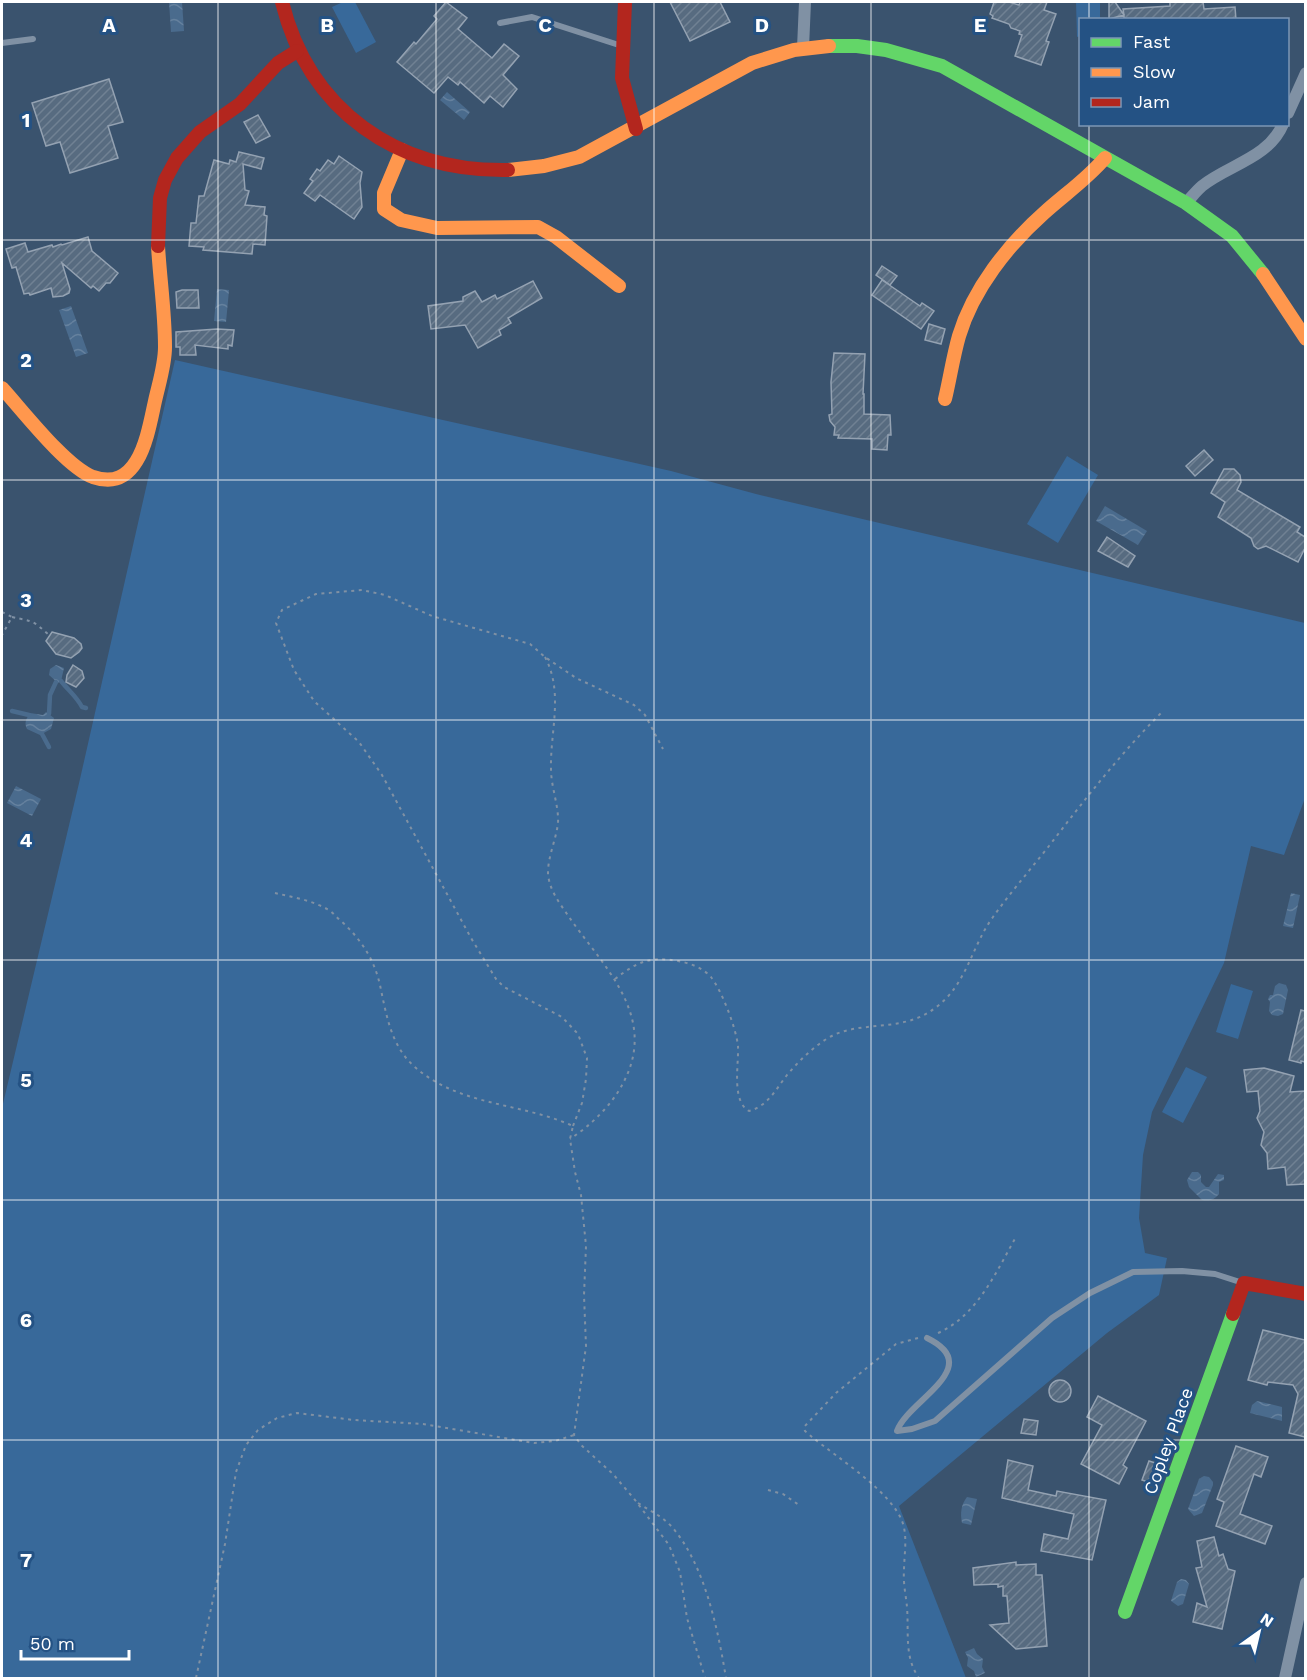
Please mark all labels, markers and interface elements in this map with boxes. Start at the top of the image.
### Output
text: A [102,13,116,37]
text: B [320,13,334,37]
text: C [538,13,552,37]
text: D [755,13,769,37]
text: E [974,13,986,37]
legend [1079,18,1289,126]
text: Fast [1133,31,1171,52]
text: Slow [1133,61,1176,82]
text: Jam [1133,91,1170,112]
text: 1 [22,108,30,132]
text: 2 [20,348,32,372]
text: 3 [20,588,32,612]
text: 4 [20,828,33,852]
text: 5 [20,1068,32,1092]
text: 6 [20,1308,32,1332]
street label: Copley Place [1139,1385,1197,1497]
text: 7 [20,1548,32,1572]
north arrow [1229,1602,1289,1662]
text: N [1257,1609,1277,1631]
scale bar [21,1623,129,1661]
text: 50 m [30,1633,75,1654]

